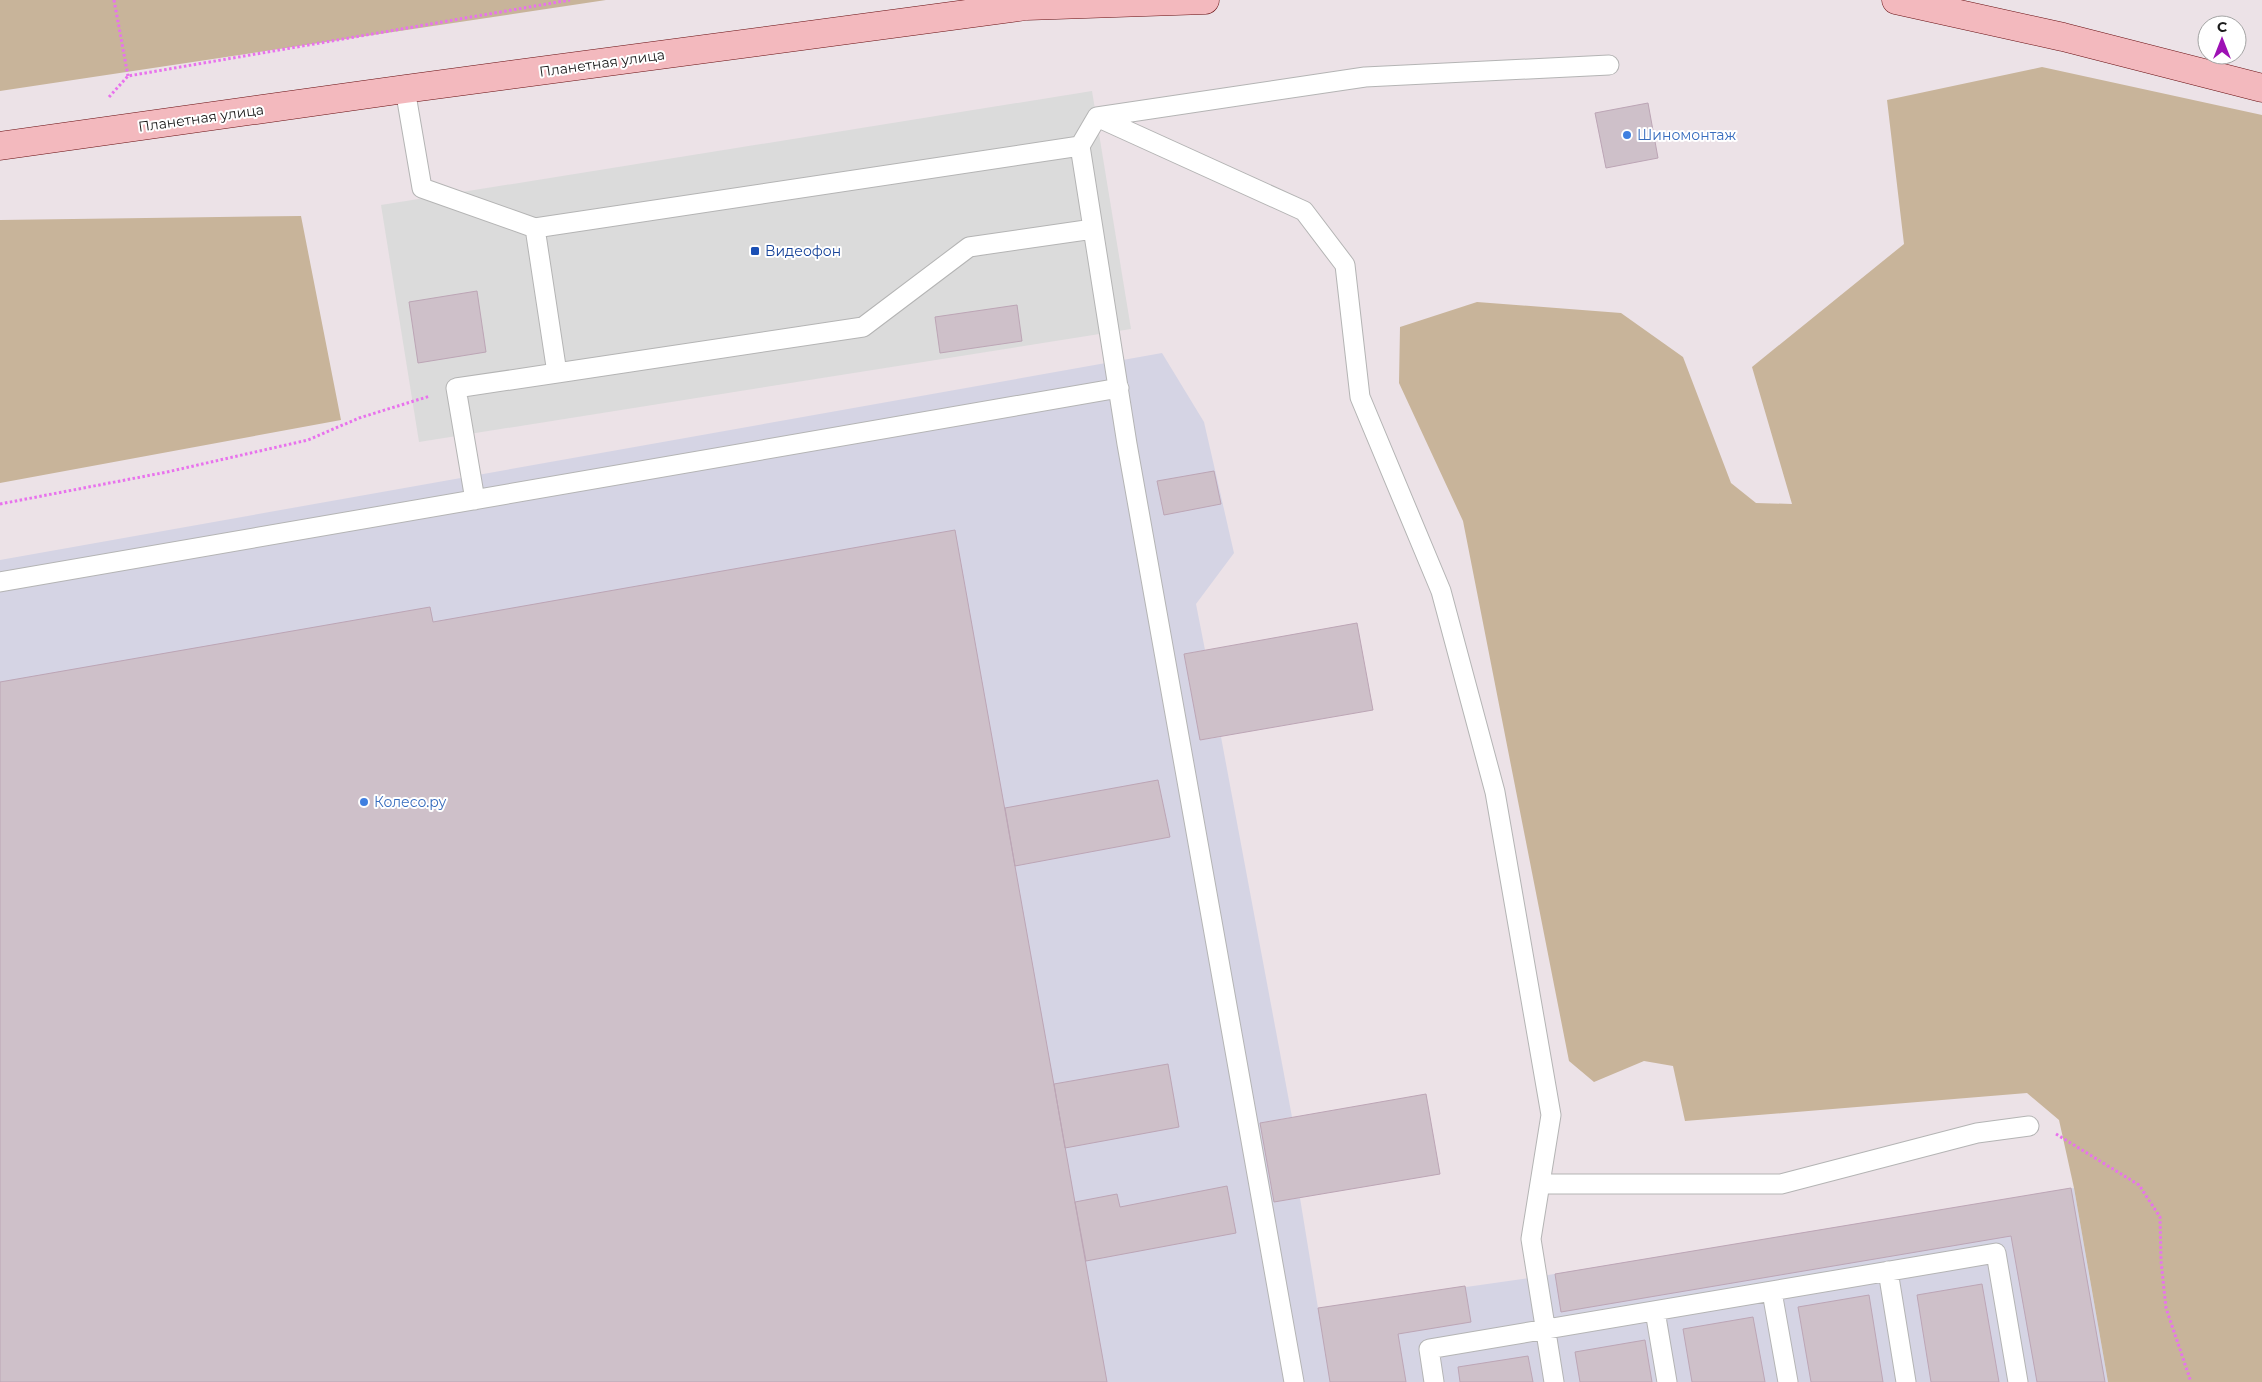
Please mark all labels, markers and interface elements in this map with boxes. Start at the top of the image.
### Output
north arrow [2197,15,2247,65]
text: С [2217,18,2227,36]
street label: Планетная улица [538,45,666,81]
street label: Планетная улица [137,100,265,136]
place label: Шиномонтаж [1637,126,1736,144]
marker: Шиномонтаж [1621,129,1633,141]
place label: Видеофон [765,242,841,260]
marker: Видеофон [749,245,761,257]
place label: Колесо.ру [374,793,447,811]
marker: Колесо.ру [358,796,370,808]

